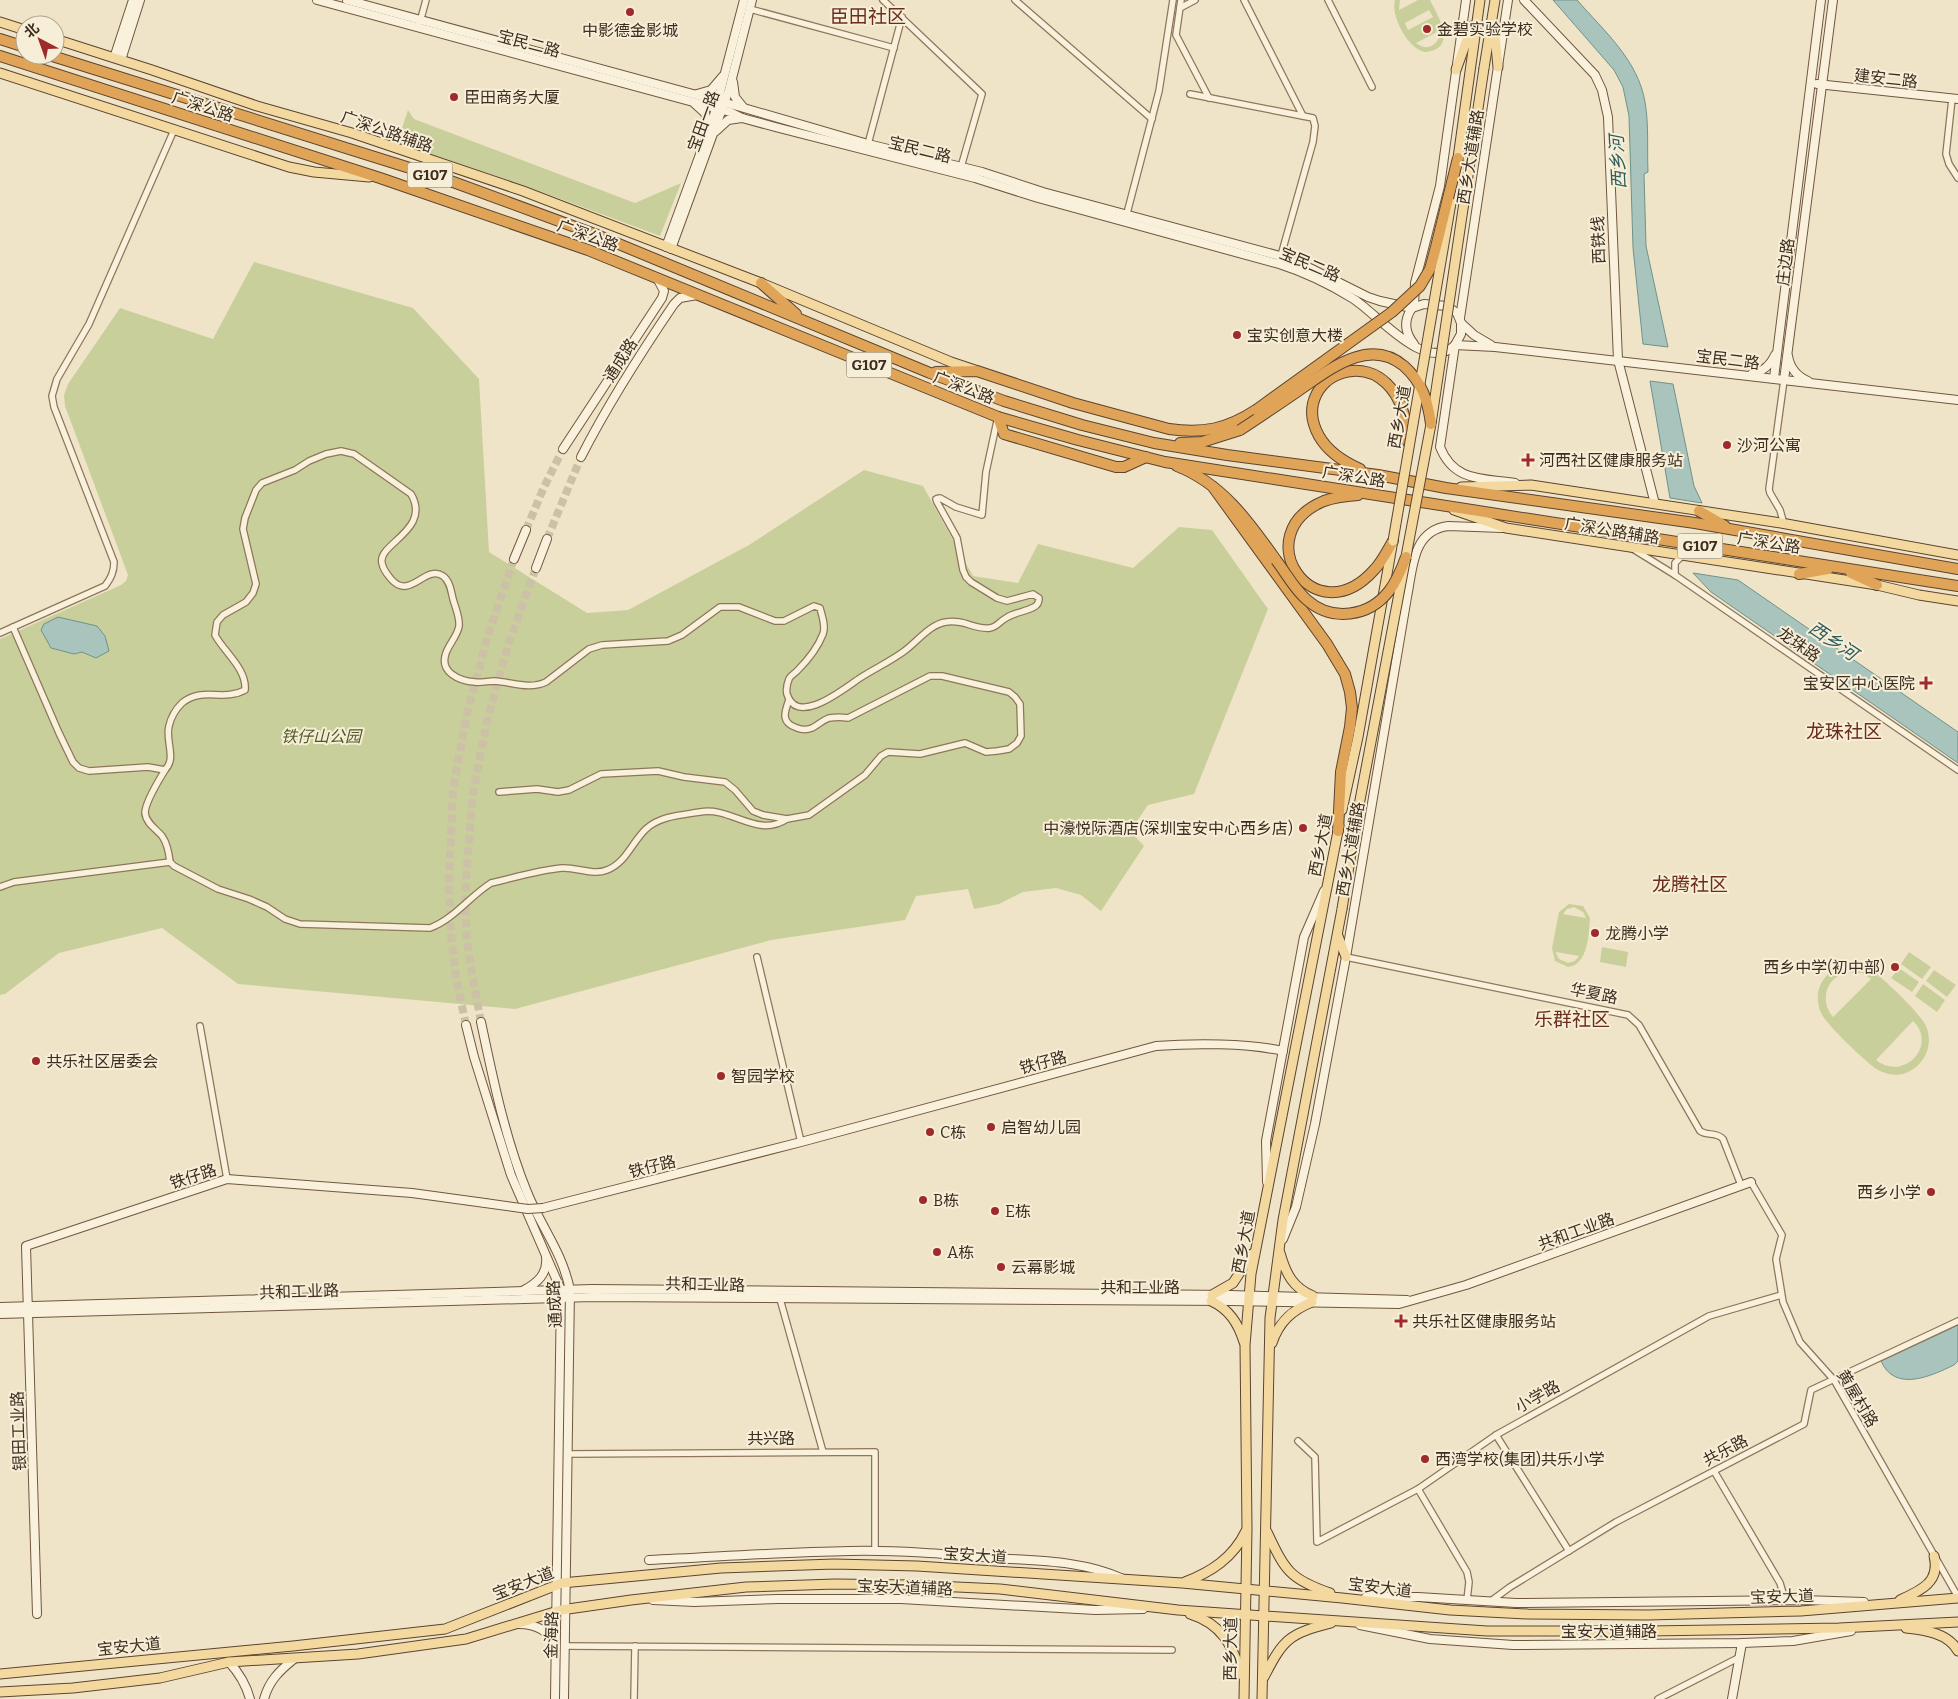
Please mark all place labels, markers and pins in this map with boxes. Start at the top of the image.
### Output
marker: 中影德金影城 [624,6,636,18]
place label: 金碧实验学校 [1437,20,1533,39]
place label: 中影德金影城 [582,21,678,40]
marker: 金碧实验学校 [1421,23,1433,35]
place label: 臣田商务大厦 [464,88,560,107]
marker: 臣田商务大厦 [448,91,460,103]
place label: 宝实创意大楼 [1247,326,1343,345]
marker: 宝实创意大楼 [1231,329,1243,341]
place label: 沙河公寓 [1737,436,1801,455]
marker: 沙河公寓 [1721,439,1733,451]
place label: 河西社区健康服务站 [1539,451,1683,470]
marker: 河西社区健康服务站 [1521,453,1535,467]
place label: 宝安区中心医院 [1803,674,1915,693]
marker: 宝安区中心医院 [1919,676,1933,690]
place label: 中濠悦际酒店(深圳宝安中心西乡店) [1043,819,1293,838]
marker: 中濠悦际酒店(深圳宝安中心西乡店) [1297,822,1309,834]
place label: 龙腾小学 [1605,924,1669,943]
marker: 龙腾小学 [1589,927,1601,939]
place label: 西乡中学(初中部) [1763,958,1885,977]
marker: 西乡中学(初中部) [1889,961,1901,973]
place label: 共乐社区居委会 [46,1052,158,1071]
marker: 共乐社区居委会 [30,1055,42,1067]
place label: 智园学校 [731,1067,795,1086]
marker: 智园学校 [715,1070,727,1082]
place label: 启智幼儿园 [1001,1118,1081,1137]
marker: 启智幼儿园 [985,1121,997,1133]
place label: C栋 [940,1123,966,1142]
marker: C栋 [924,1126,936,1138]
place label: 西乡小学 [1857,1183,1921,1202]
marker: 西乡小学 [1925,1186,1937,1198]
place label: B栋 [933,1191,959,1210]
marker: B栋 [917,1194,929,1206]
place label: E栋 [1005,1202,1031,1221]
marker: E栋 [989,1205,1001,1217]
place label: A栋 [947,1243,974,1262]
marker: A栋 [931,1246,943,1258]
place label: 云幕影城 [1011,1258,1075,1277]
marker: 云幕影城 [995,1261,1007,1273]
place label: 共乐社区健康服务站 [1412,1312,1556,1331]
marker: 共乐社区健康服务站 [1394,1314,1408,1328]
place label: 西湾学校(集团)共乐小学 [1435,1450,1605,1469]
marker: 西湾学校(集团)共乐小学 [1419,1453,1431,1465]

